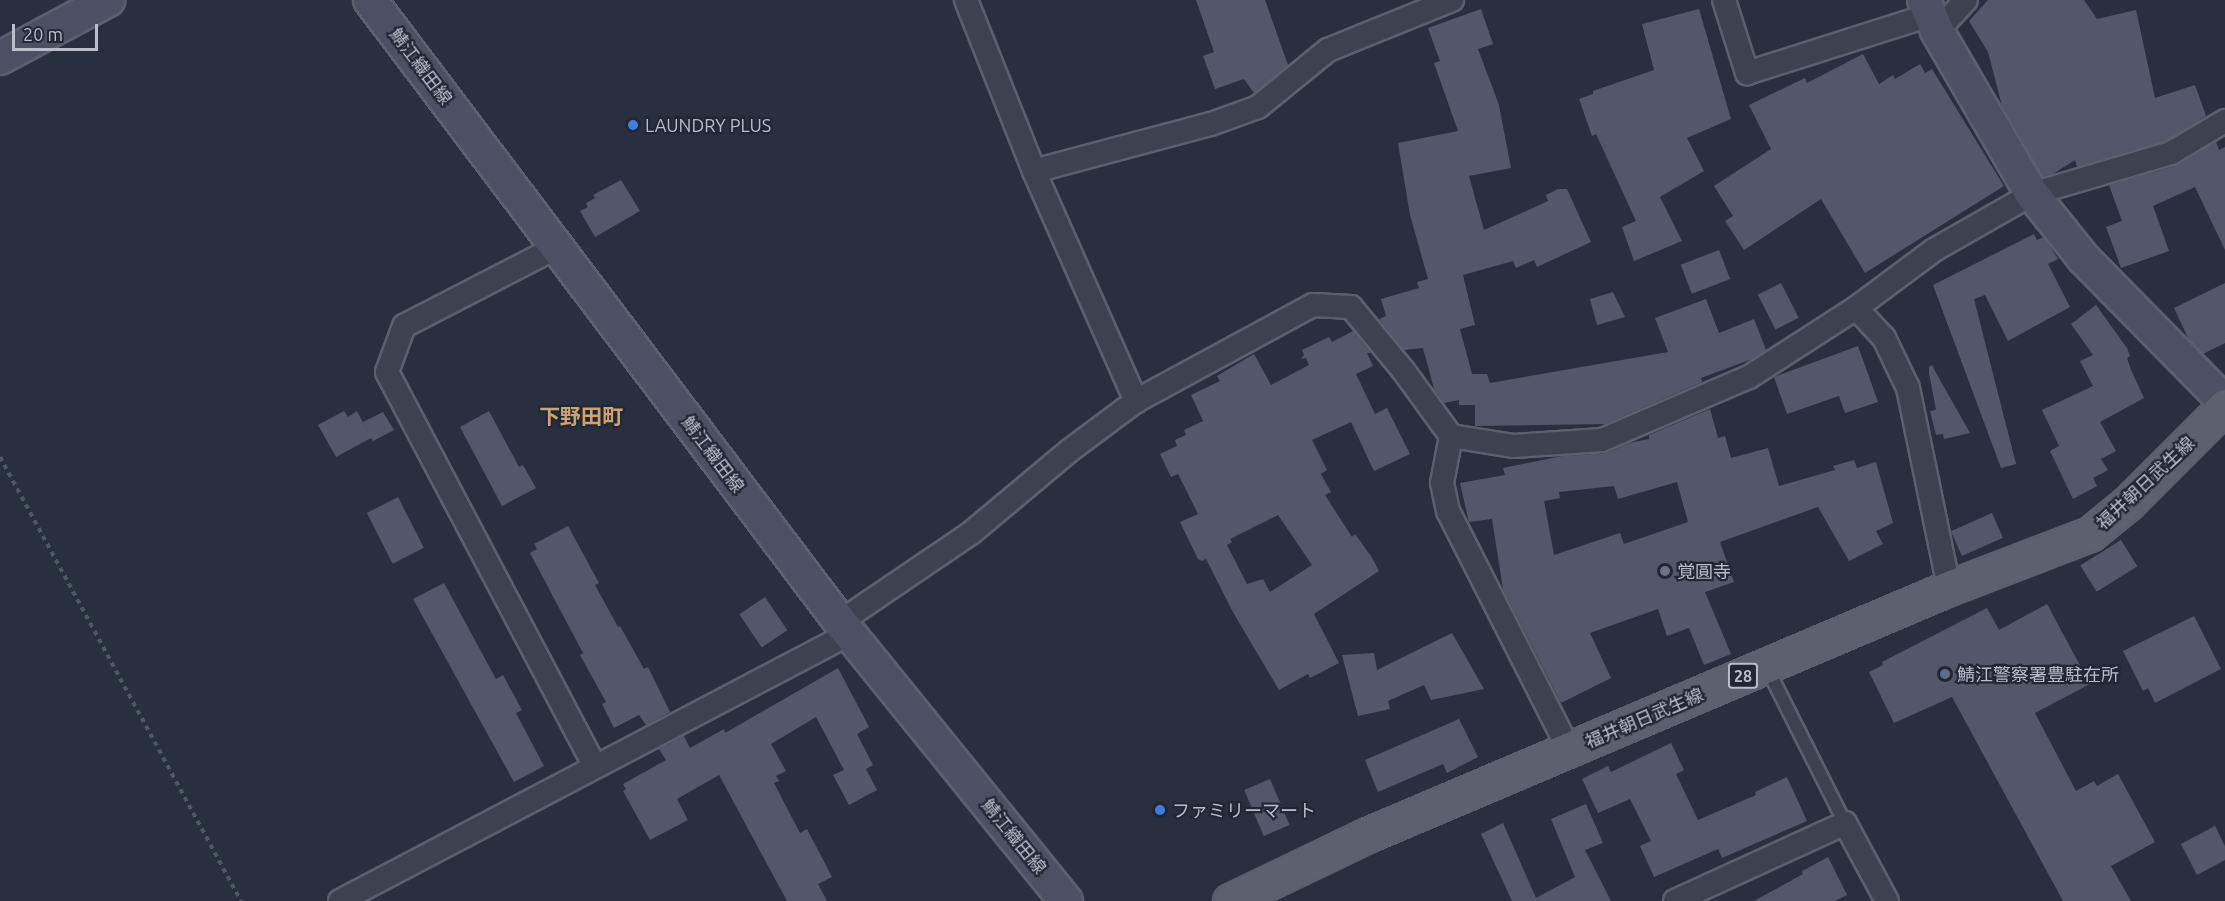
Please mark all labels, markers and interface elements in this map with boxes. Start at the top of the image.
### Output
scale bar [15,12,100,50]
text: 20 m [23,24,63,44]
street label: 鯖江織田線 [385,24,457,108]
place label: LAUNDRY PLUS [645,114,771,136]
marker: LAUNDRY PLUS [626,118,640,132]
district label: 下野田町 [539,403,623,429]
street label: 鯖江織田線 [677,412,749,496]
street label: 福井朝日武生線 [2092,432,2198,534]
place label: 覚圓寺 [1677,560,1731,582]
marker: 覚圓寺 [1658,564,1672,578]
road number: 28 [1726,663,1760,689]
place label: 鯖江警察署豊駐在所 [1957,663,2119,685]
marker: 鯖江警察署豊駐在所 [1938,667,1952,681]
street label: 福井朝日武生線 [1582,683,1706,753]
street label: 鯖江織田線 [977,794,1051,878]
place label: ファミリーマート [1172,799,1316,821]
marker: ファミリーマート [1153,803,1167,817]

